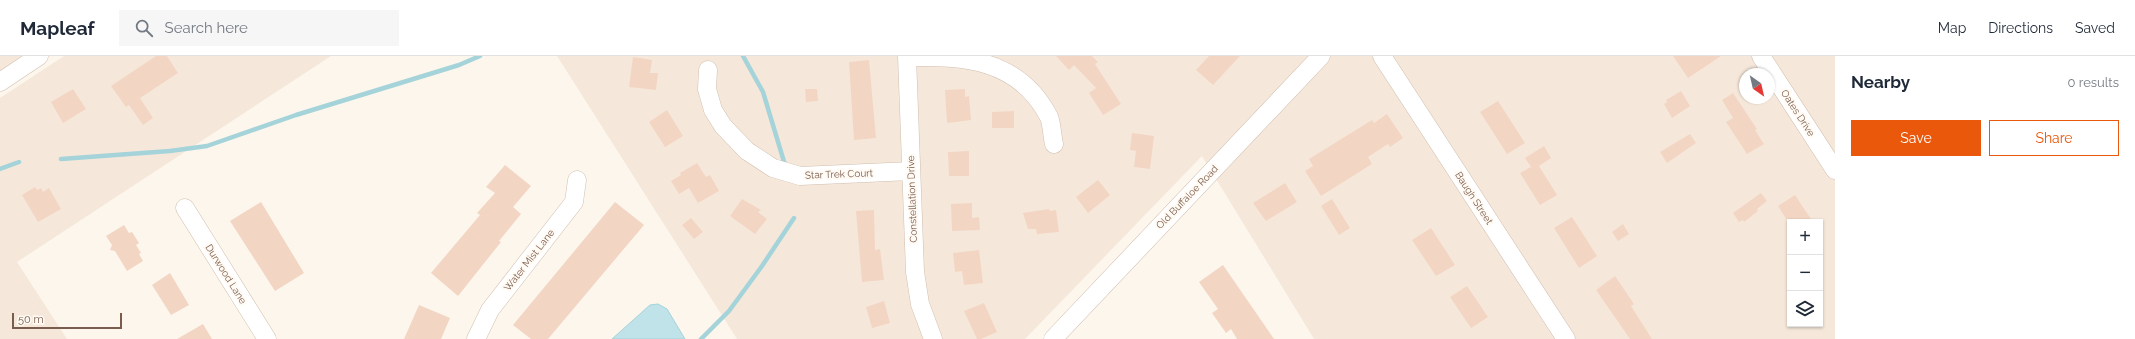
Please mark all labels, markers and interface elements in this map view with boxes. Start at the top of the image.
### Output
search box [119,10,399,46]
text: Mapleaf [20,17,95,39]
icon: search [133,17,155,39]
text: Search here [165,19,248,37]
text: Map [1938,20,1966,36]
text: Directions [1988,20,2053,36]
text: Saved [2075,20,2115,36]
north arrow [1739,68,1775,104]
text: Nearby [1851,72,1910,92]
text: 0 results [2068,75,2119,90]
street label: Oates Drive [1779,88,1817,138]
button: Save [1851,120,1981,156]
button: Share [1989,120,2119,156]
street label: Constellation Drive [905,155,919,243]
street label: Old Buffaloe Road [1154,163,1220,231]
street label: Star Trek Court [805,167,874,181]
street label: Baugh Street [1453,170,1495,227]
map controls [1787,219,1823,327]
button: + [1787,219,1823,255]
street label: Water Mist Lane [502,227,556,293]
street label: Durwood Lane [203,242,249,306]
button: − [1787,255,1823,291]
button: layers [1787,291,1823,327]
scale bar [12,311,122,330]
text: 50 m [18,313,44,326]

